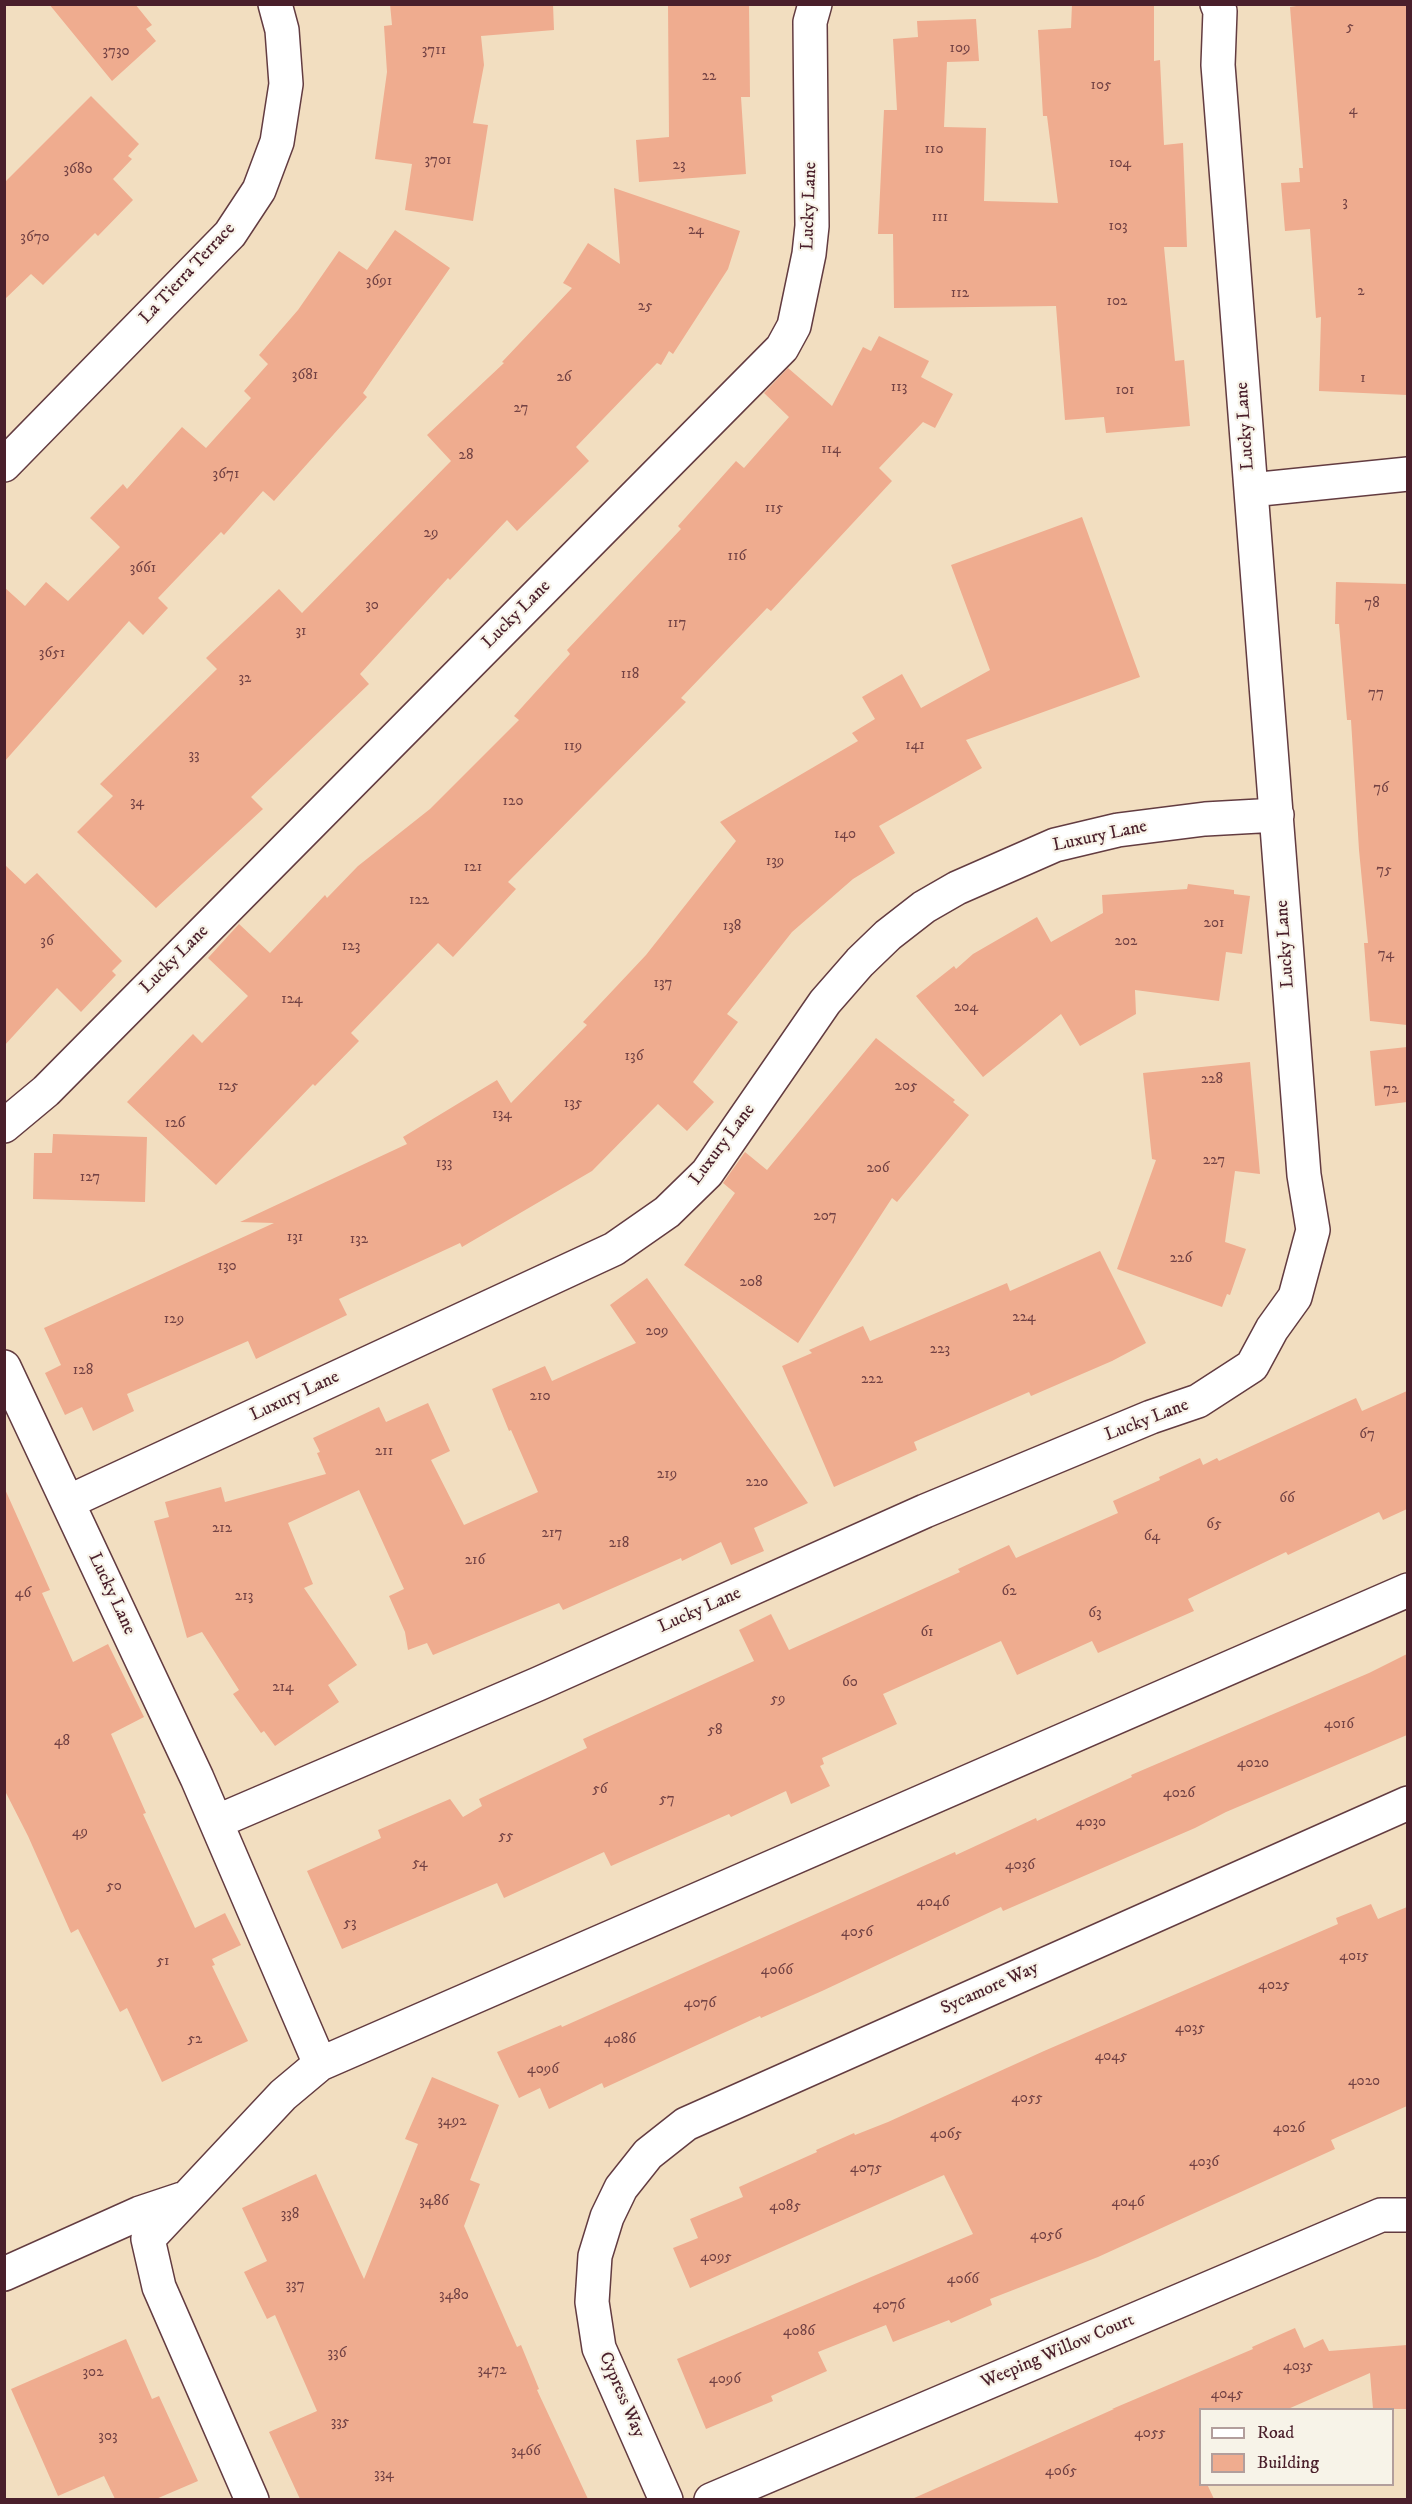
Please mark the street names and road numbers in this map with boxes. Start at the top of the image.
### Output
street label: Lucky Lane [798,162,822,250]
street label: La Tierra Terrace [136,219,240,329]
street label: Lucky Lane [1232,381,1260,471]
street label: Lucky Lane [478,576,556,654]
street label: Luxury Lane [1051,816,1149,858]
street label: Lucky Lane [1272,899,1300,989]
street label: Lucky Lane [136,921,214,999]
street label: Luxury Lane [686,1100,760,1190]
street label: Luxury Lane [247,1367,343,1427]
street label: Lucky Lane [1102,1395,1192,1447]
street label: Lucky Lane [83,1549,139,1639]
street label: Lucky Lane [655,1583,745,1639]
street label: Sycamore Way [938,1958,1042,2020]
street label: Weeping Willow Court [978,2310,1138,2394]
street label: Cypress Way [593,2349,649,2441]

